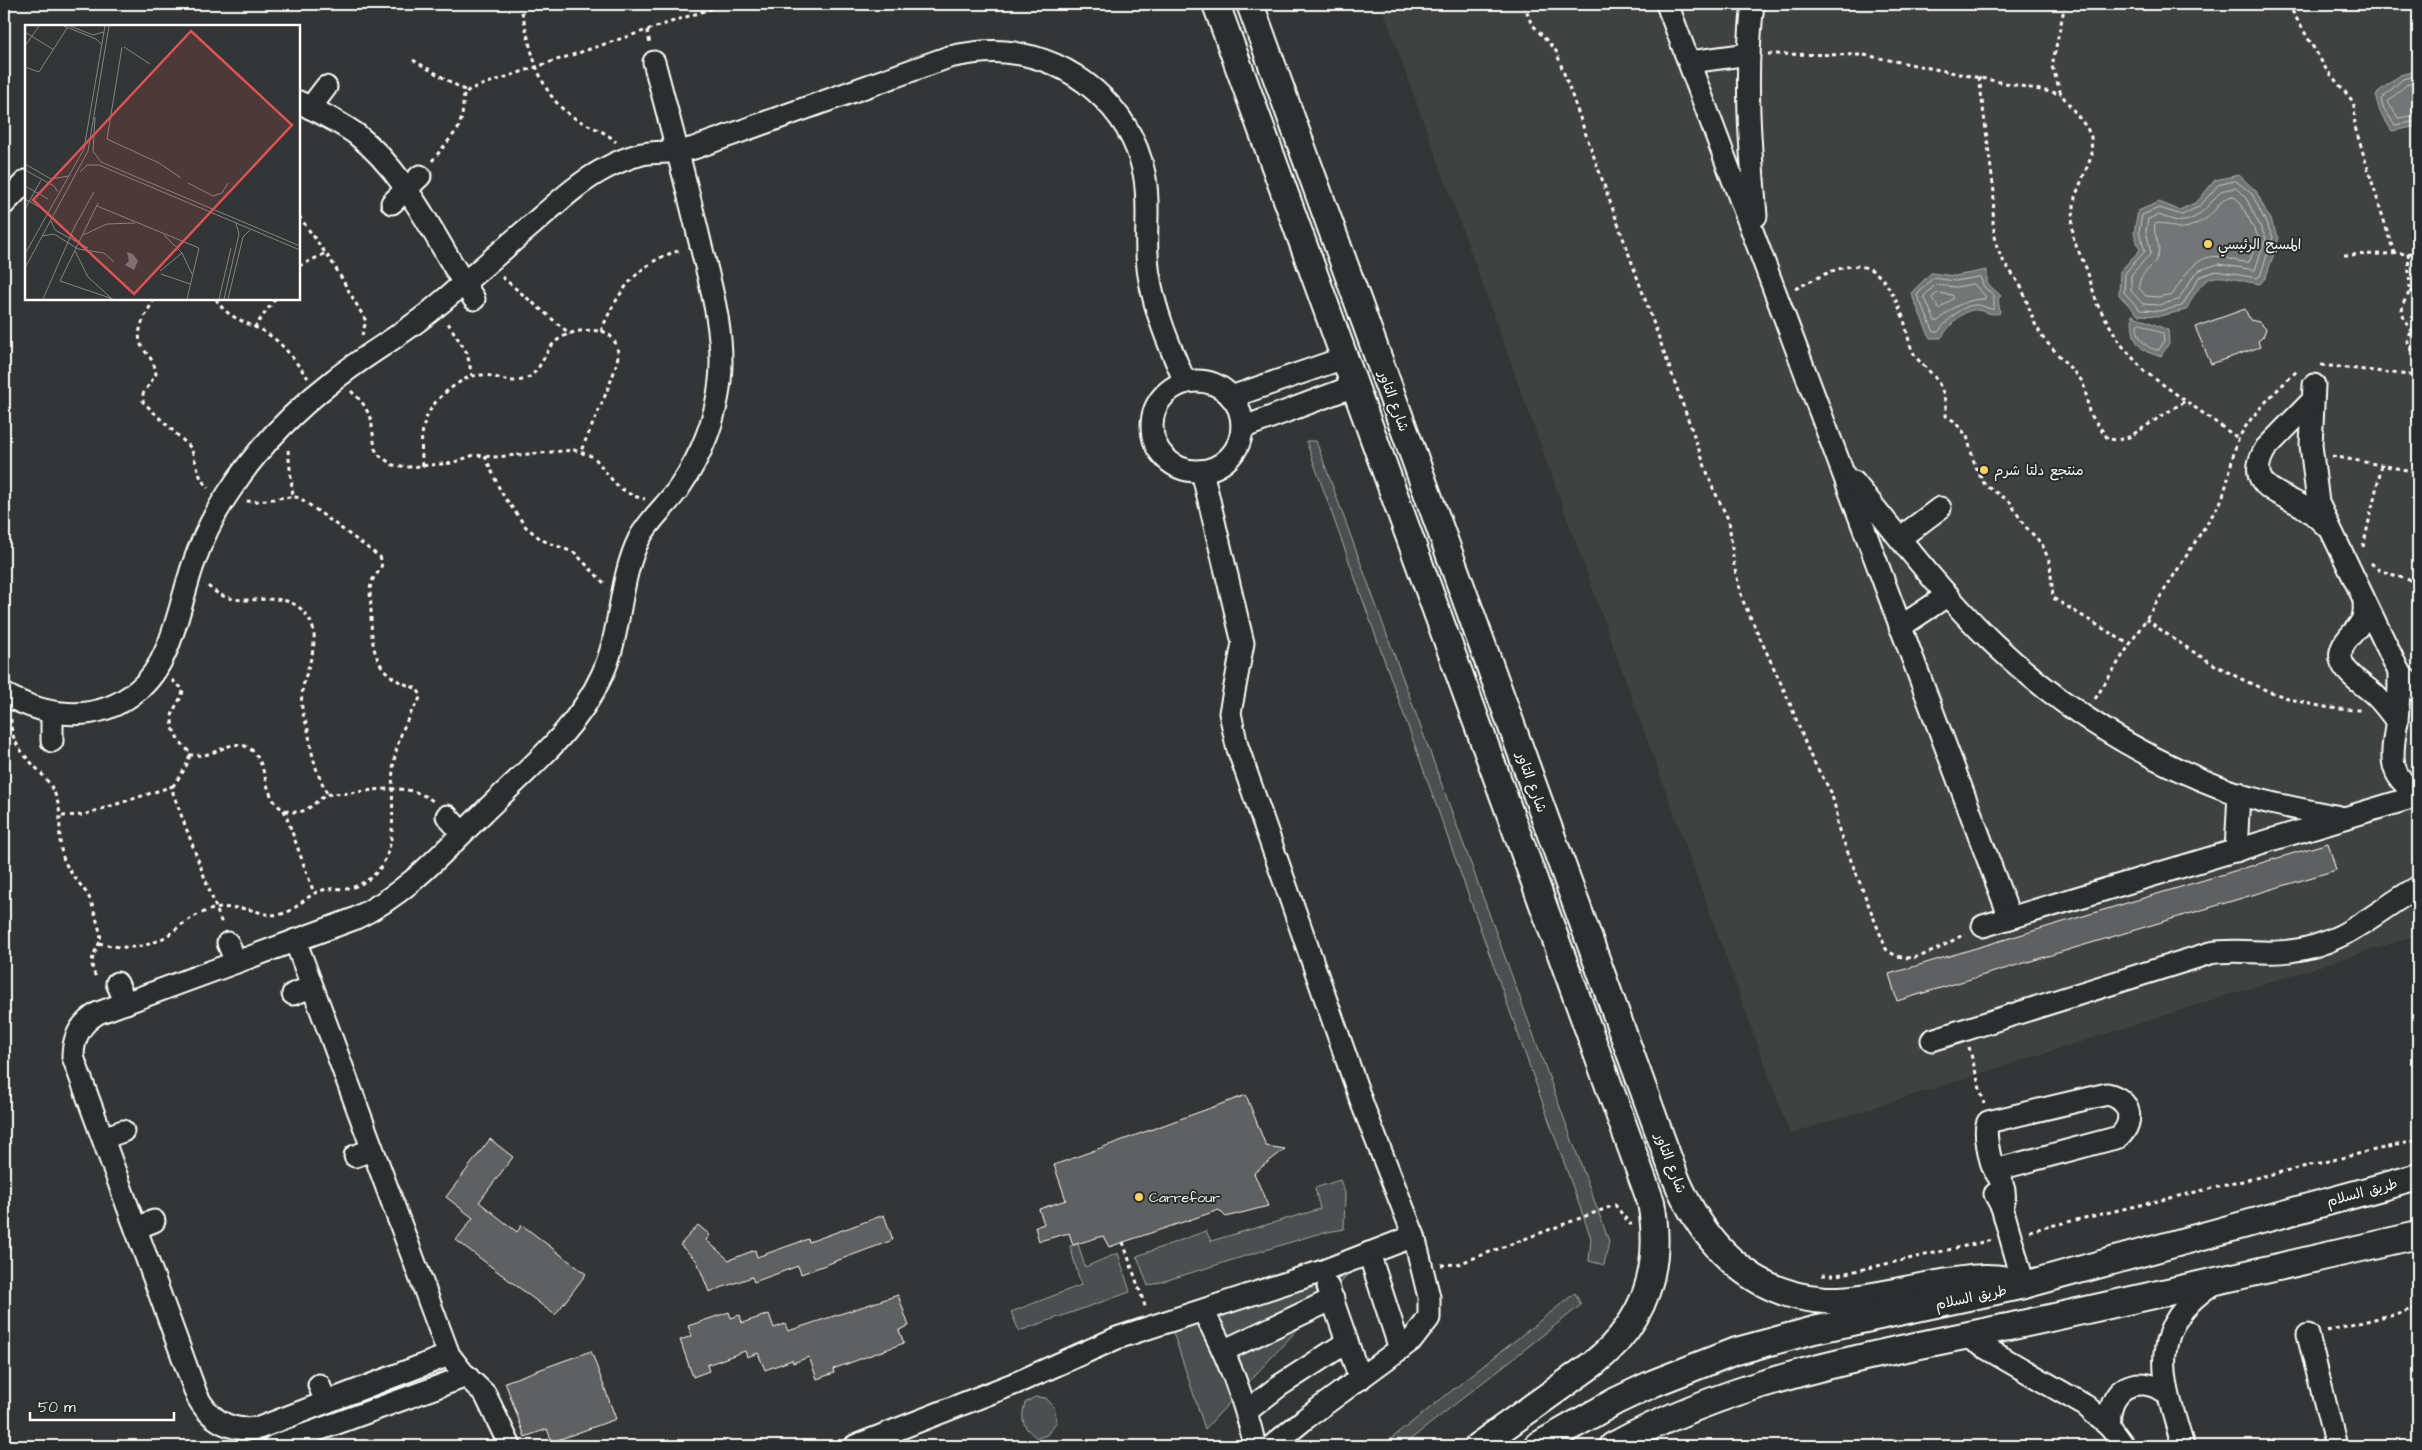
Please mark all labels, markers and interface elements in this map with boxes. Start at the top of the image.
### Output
inset map [25,25,300,300]
place label: المسبح الرئيسي [2218,235,2301,257]
marker: المسبح الرئيسي [2202,238,2214,250]
street label: شارع التاور [1373,367,1413,434]
place label: منتجع دلتا شرم [1994,461,2084,482]
marker: منتجع دلتا شرم [1978,464,1990,476]
street label: شارع التاور [1511,748,1551,815]
street label: شارع التاور [1649,1129,1691,1196]
street label: طريق السلام [2325,1174,2400,1212]
place label: Carrefour [1149,1188,1220,1208]
marker: Carrefour [1133,1191,1145,1203]
street label: طريق السلام [1934,1281,2009,1315]
scale bar [30,1390,174,1422]
text: 50 m [38,1397,76,1418]

